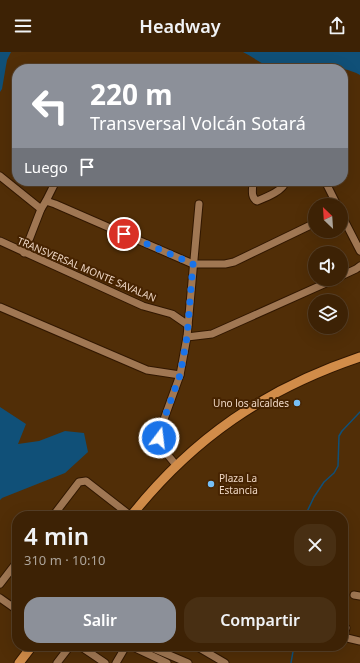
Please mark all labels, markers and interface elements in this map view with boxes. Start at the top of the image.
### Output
text: Headway [139,14,221,38]
icon: menu [12,15,34,37]
icon: share [326,15,348,37]
text: 220 m [90,75,173,113]
icon: left [24,80,76,132]
text: Transversal Volcán Sotará [90,111,306,135]
icon: arrive [76,156,98,178]
text: Luego [24,157,68,177]
north arrow [308,198,348,238]
map controls [308,198,348,334]
pin [107,217,141,251]
icon: arrive [113,223,135,245]
street label: TRANSVERSAL MONTE SAVALAN [15,233,159,305]
button: sound [308,246,348,286]
button: layers [308,294,348,334]
place label: Uno los alcaldes [213,396,289,410]
marker: Uno los alcaldes [292,398,302,408]
position arrow [138,417,180,459]
place label: Plaza La Estancia [219,471,258,497]
marker: Plaza La Estancia [206,479,216,489]
text: 4 min [24,519,89,552]
button: close [294,524,336,566]
text: 310 m · 10:10 [24,551,105,569]
button: Salir [24,597,176,643]
button: Compartir [184,597,336,643]

